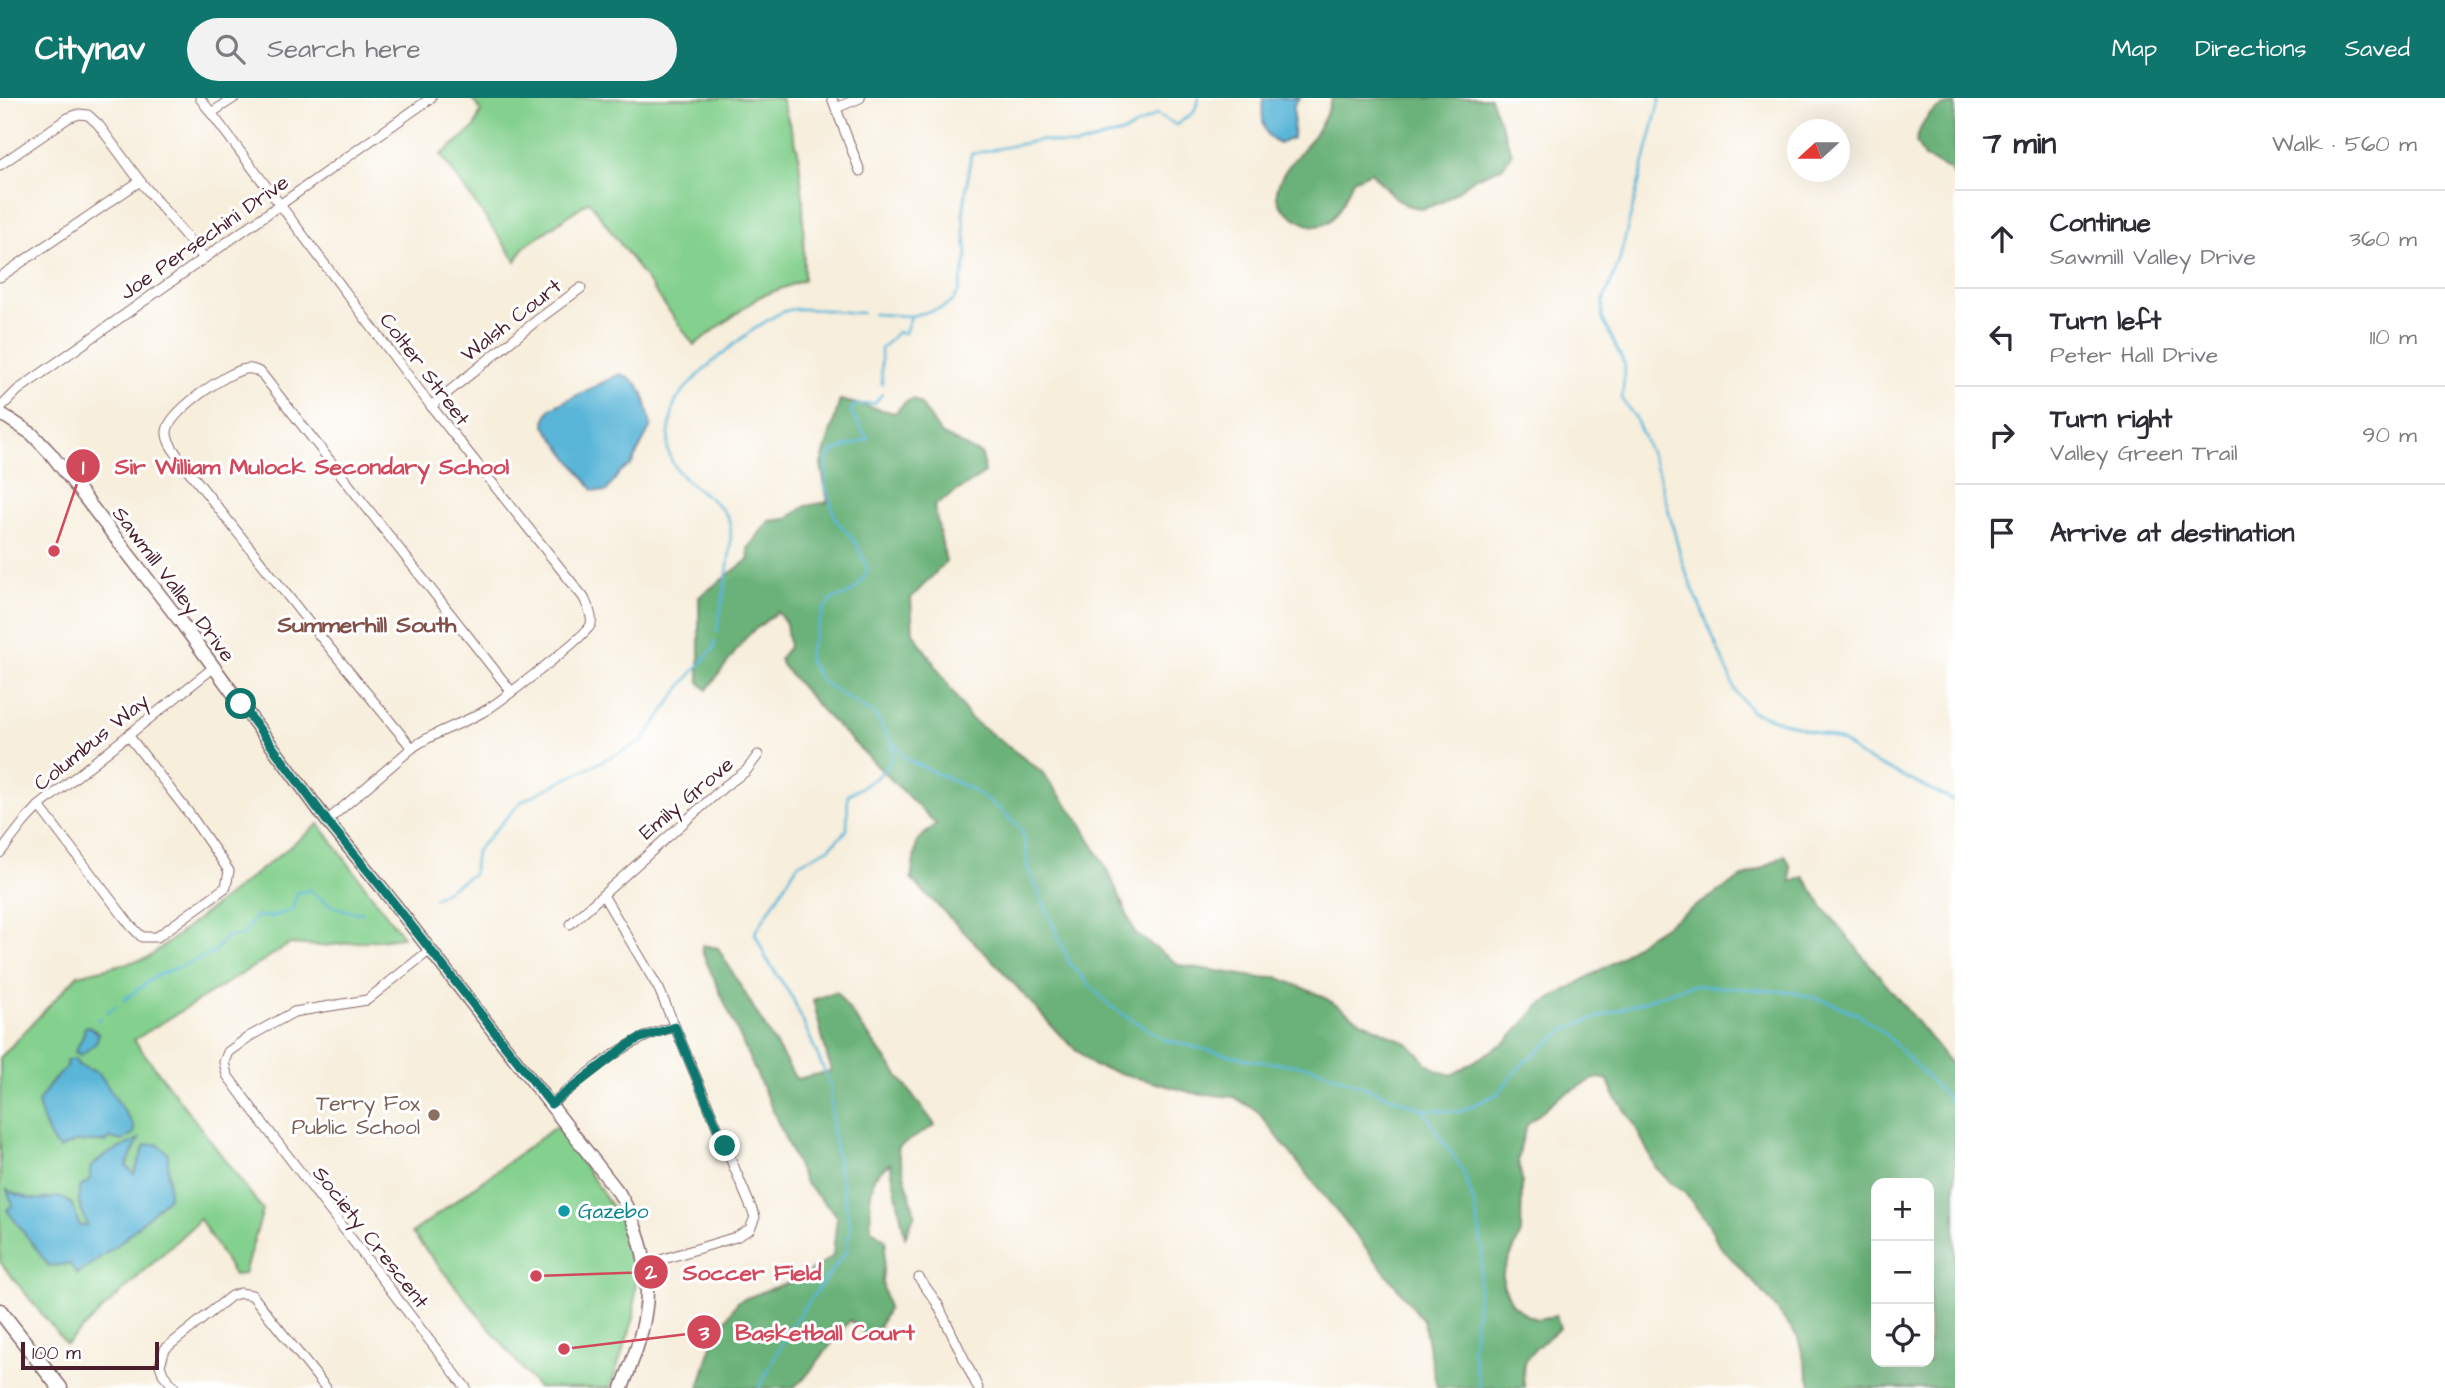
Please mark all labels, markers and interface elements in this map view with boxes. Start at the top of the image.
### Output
search box [187,18,677,81]
text: Citynav [35,26,145,72]
icon: search [211,30,249,68]
text: Search here [267,31,421,67]
text: Map [2112,32,2157,66]
text: Directions [2195,32,2307,66]
text: Saved [2345,32,2410,66]
north arrow [1787,119,1850,182]
text: 7 min [1983,123,2056,165]
text: Walk · 560 m [2272,128,2417,160]
street label: Joe Persechini Drive [114,168,295,307]
text: Continue [2050,205,2151,241]
icon: ahead [1983,220,2021,258]
text: 360 m [2349,223,2417,255]
text: Sawmill Valley Drive [2050,241,2256,273]
street label: Walsh Court [455,272,568,369]
text: Turn left [2050,303,2161,339]
street label: Colter Street [373,307,477,432]
icon: left [1983,318,2021,356]
text: 110 m [2369,321,2417,353]
text: Peter Hall Drive [2050,339,2218,371]
text: Turn right [2050,401,2172,437]
icon: right [1983,416,2021,454]
text: 90 m [2362,419,2417,451]
text: Valley Green Trail [2050,437,2238,469]
callout: Sir William Mulock Secondary School [65,444,523,488]
text: Sir William Mulock Secondary School [114,451,510,485]
text: 1 [82,453,85,482]
street label: Sawmill Valley Drive [104,500,242,669]
icon: arrive [1983,514,2021,552]
text: Arrive at destination [2050,515,2295,551]
district label: Summerhill South [277,609,457,641]
street label: Columbus Way [28,687,157,799]
route start [225,688,256,719]
street label: Emily Grove [633,750,741,848]
place label: Terry Fox Public School [292,1089,420,1142]
marker: Terry Fox Public School [426,1107,442,1123]
route end [709,1130,740,1161]
street label: Society Crescent [304,1160,436,1316]
map controls [1871,1178,1934,1367]
button: + [1871,1178,1934,1241]
place label: Gazebo [578,1197,649,1226]
marker: Gazebo [556,1203,572,1219]
button: − [1871,1241,1934,1304]
callout: Soccer Field [634,1250,835,1294]
text: Soccer Field [682,1257,821,1289]
text: 2 [644,1258,658,1287]
button: locate [1871,1304,1934,1367]
callout: Basketball Court [687,1310,929,1354]
text: Basketball Court [735,1317,915,1349]
text: 3 [698,1319,710,1348]
scale bar [21,1339,159,1371]
text: 100 m [32,1340,81,1367]

